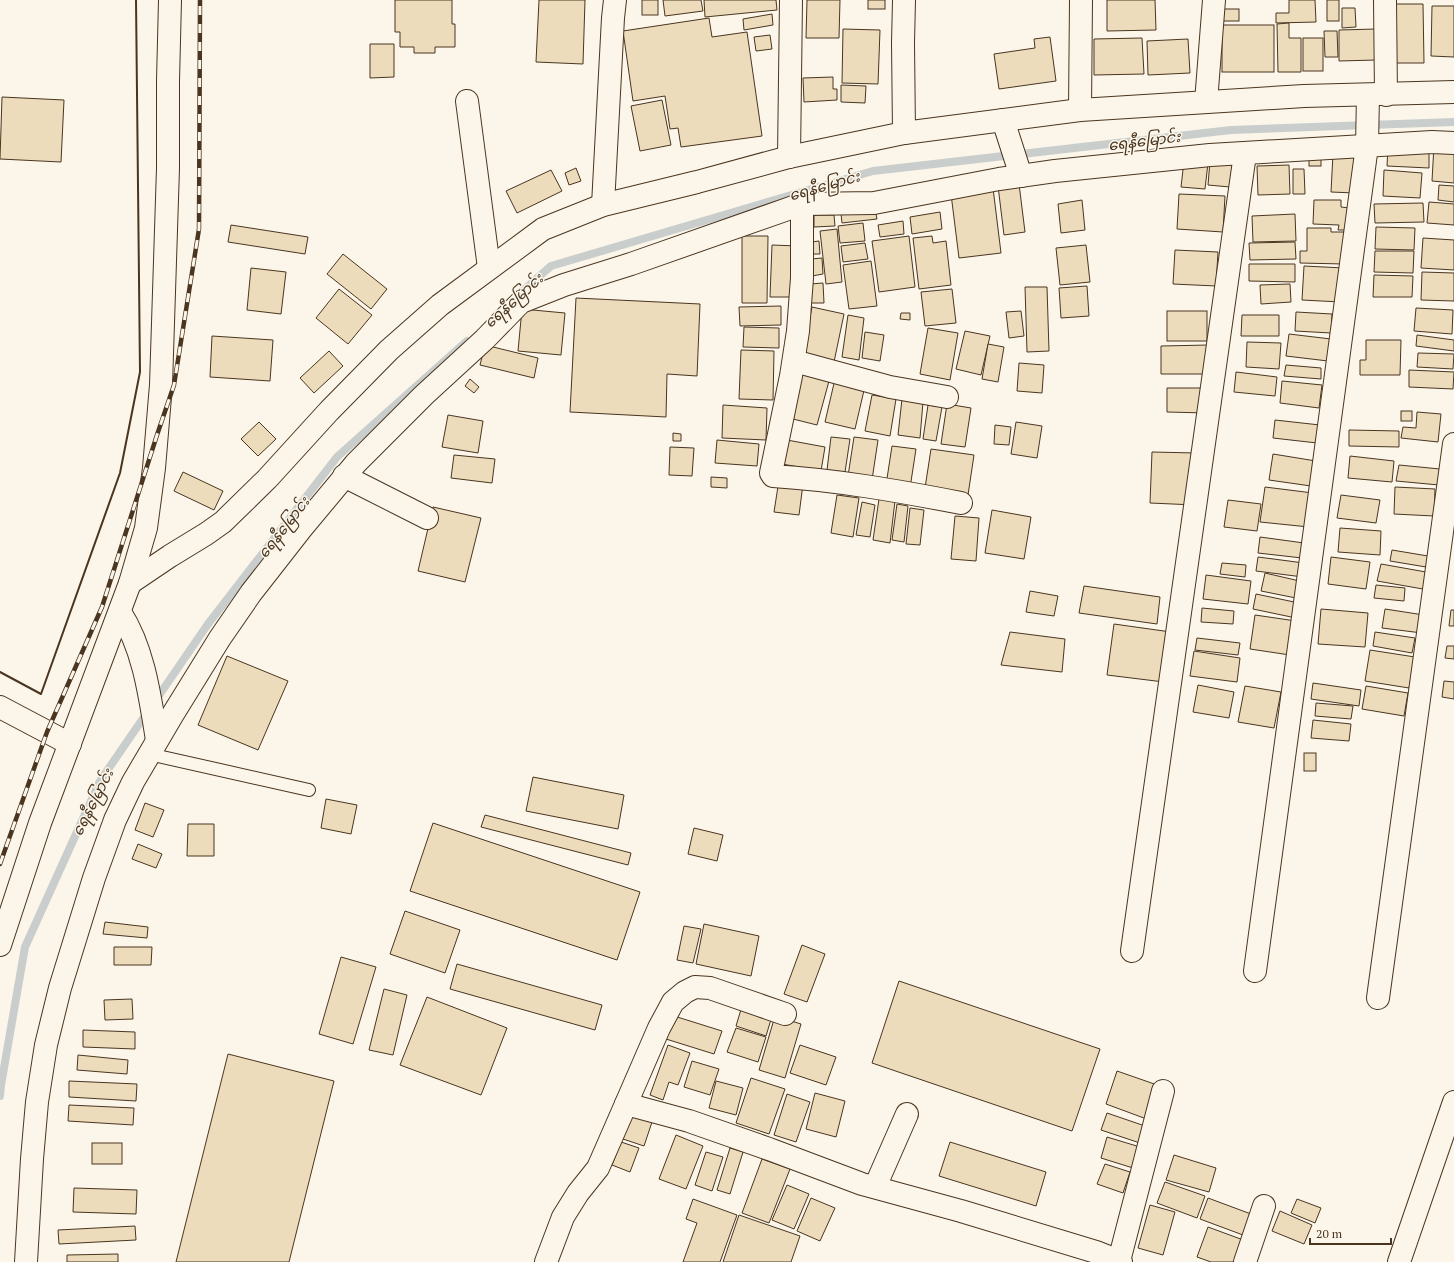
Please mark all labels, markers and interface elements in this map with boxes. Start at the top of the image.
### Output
water label: ရေနီမြောင်း [1107,126,1182,157]
water label: ရေနီမြောင်း [786,165,863,208]
water label: ရေနီမြောင်း [479,268,549,334]
water label: ရေနီမြောင်း [253,492,316,564]
water label: ရေနီမြောင်း [67,764,120,840]
scale bar [1310,1220,1391,1246]
text: 20 m [1316,1226,1343,1241]

